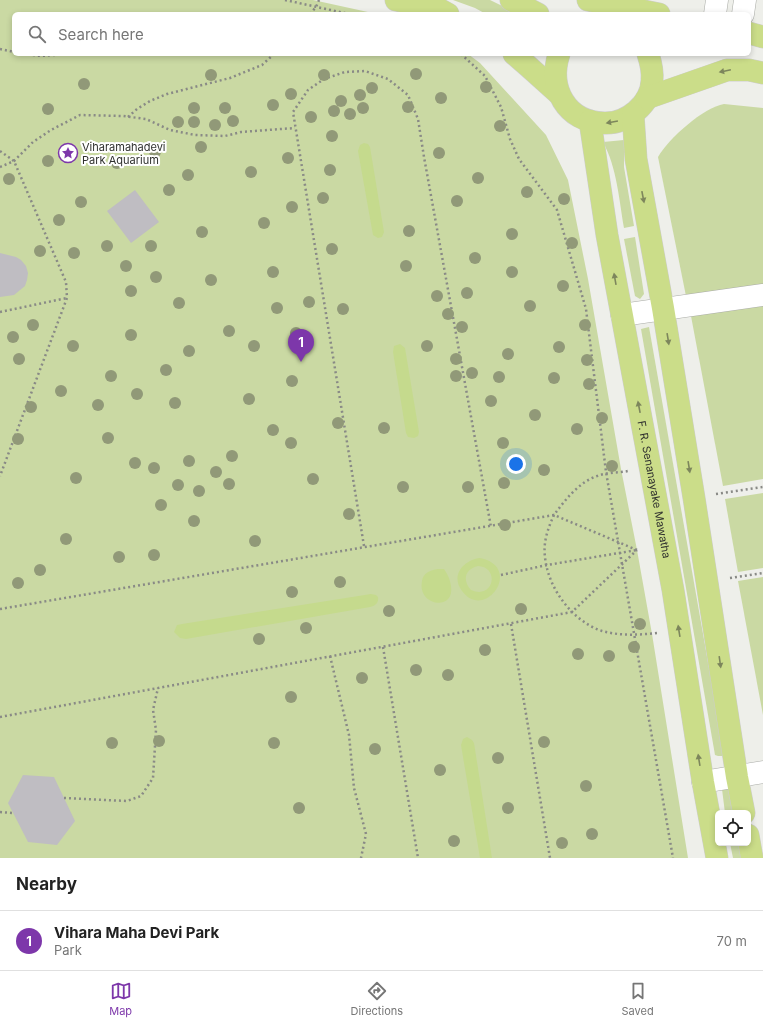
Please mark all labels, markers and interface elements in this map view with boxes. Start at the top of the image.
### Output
search box [12,12,751,56]
icon: search [26,23,48,45]
text: Search here [58,25,144,44]
one-way arrow [718,68,731,74]
one-way arrow [606,119,618,125]
place label: Viharamahadevi Park Aquarium [82,140,166,167]
place icon: Viharamahadevi Park Aquarium [57,142,79,164]
one-way arrow [640,191,646,203]
one-way arrow [612,273,618,285]
pin: 1 [288,329,314,362]
one-way arrow [665,333,671,345]
one-way arrow [636,401,642,413]
street label: F. R. Senanayake Mawatha [635,419,674,559]
your location [506,454,526,474]
one-way arrow [686,461,692,473]
one-way arrow [676,625,682,637]
one-way arrow [717,656,723,668]
one-way arrow [696,754,702,766]
map controls [715,810,751,846]
button: locate [715,810,751,846]
text: Nearby [16,874,77,894]
text: Vihara Maha Devi Park [54,923,219,942]
text: 1 [26,933,32,949]
text: 70 m [717,933,747,949]
text: Park [54,942,82,958]
tab: Map [109,980,132,1018]
tab: Directions [351,980,403,1018]
tab: Saved [622,980,654,1018]

